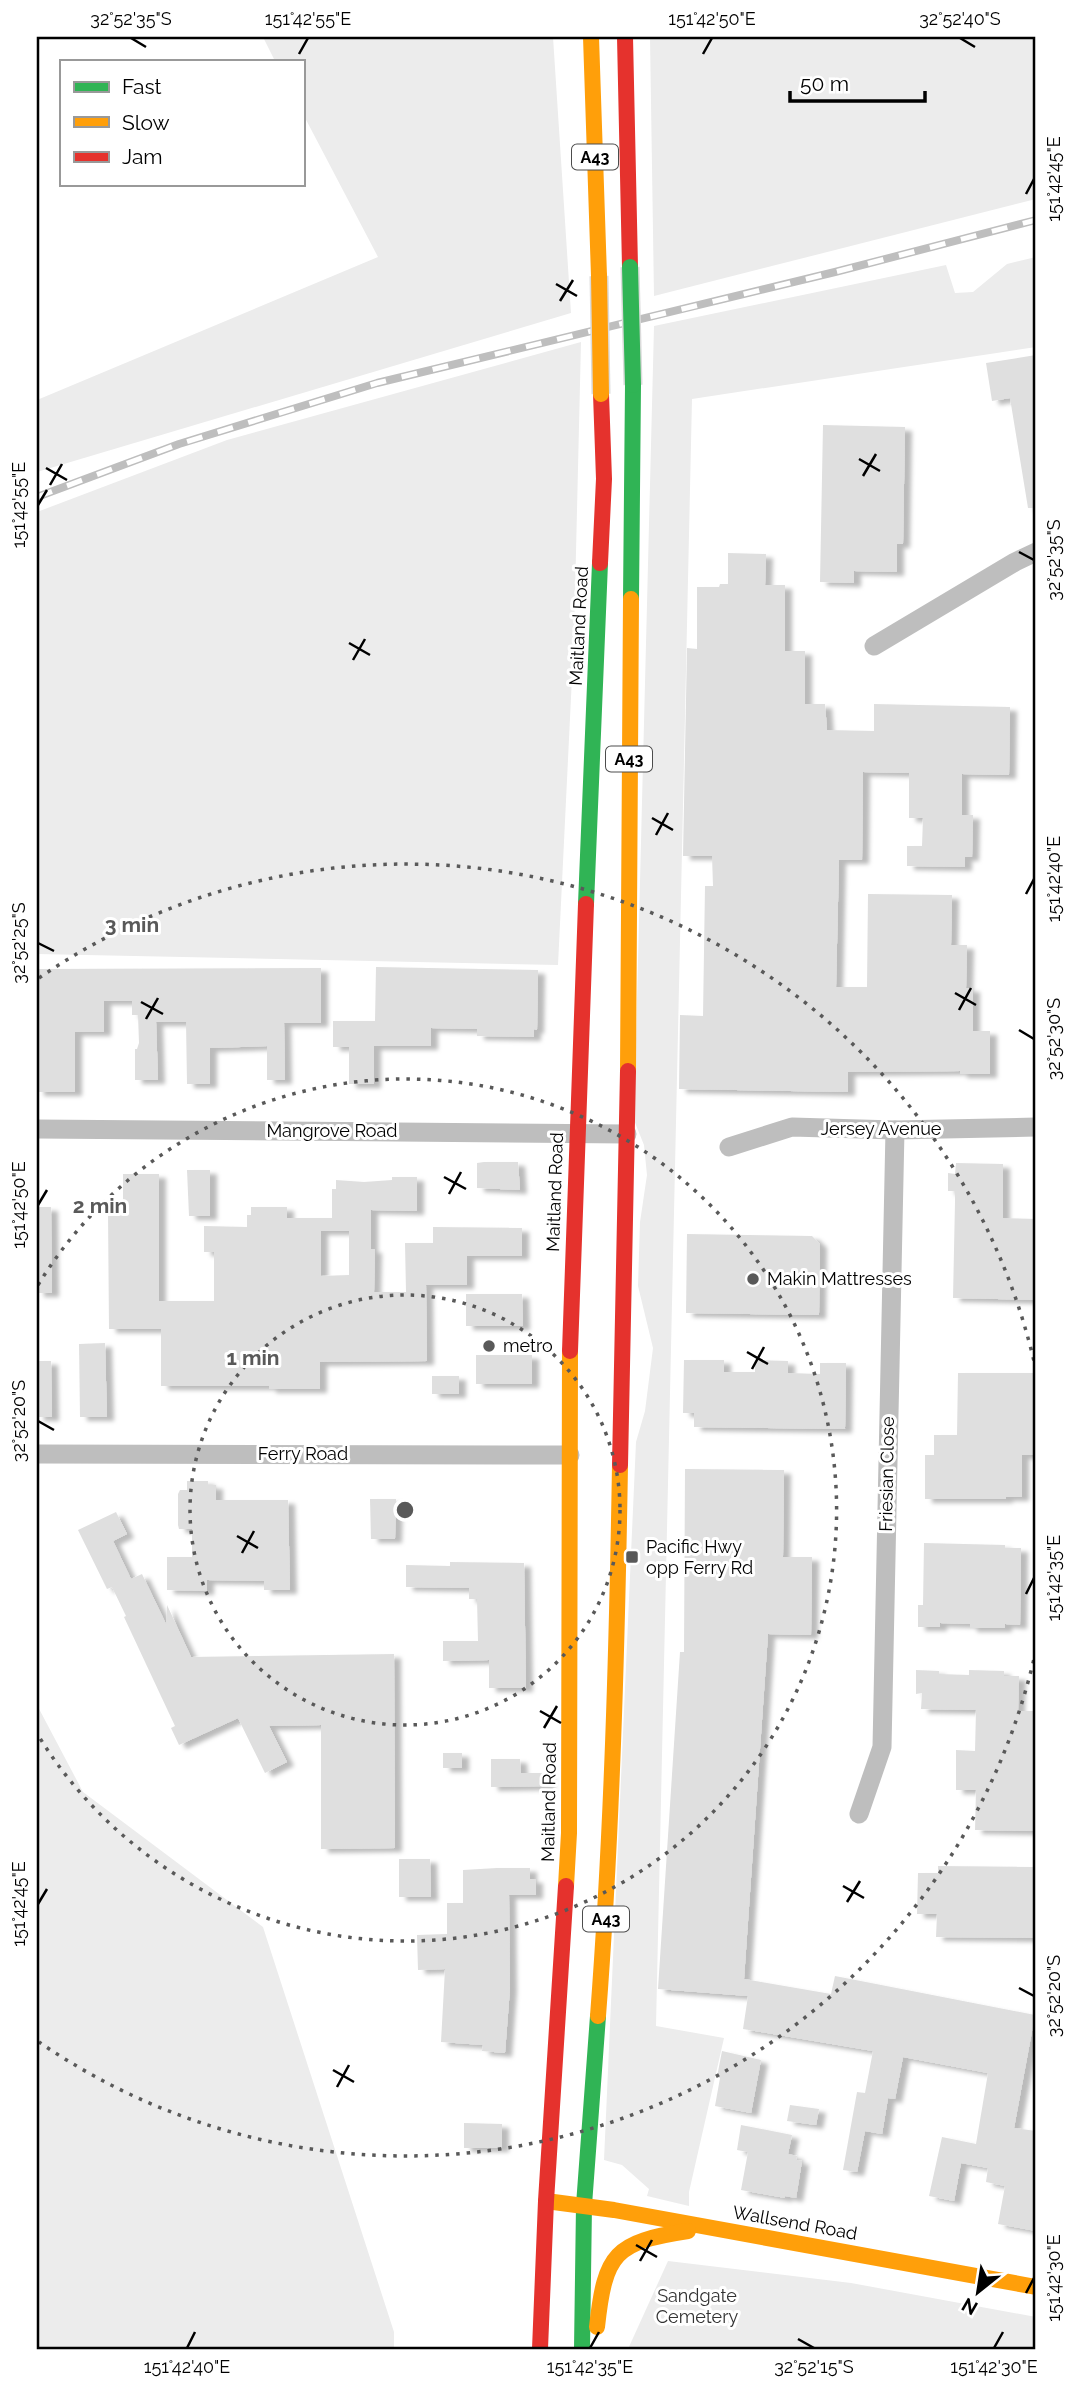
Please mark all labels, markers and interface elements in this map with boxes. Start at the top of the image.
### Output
text: 32°52'35"S [90,8,172,29]
text: 151°42'55"E [265,8,351,29]
text: 151°42'50"E [668,8,756,29]
text: 32°52'40"S [919,8,1001,29]
legend [60,60,304,186]
scale bar [790,60,924,104]
text: 50 m [800,71,849,96]
text: Fast [122,74,162,99]
text: Slow [122,110,170,135]
text: 151°42'45"E [1043,136,1064,222]
text: Jam [122,144,163,169]
road number: A43 [572,144,618,169]
text: 151°42'55"E [8,462,29,548]
text: 32°52'35"S [1043,519,1064,601]
street label: Maitland Road [565,566,592,686]
road number: A43 [606,746,652,772]
text: 151°42'40"E [1043,836,1064,922]
text: 32°52'25"S [8,902,29,984]
text: 3 min [105,912,159,937]
text: 32°52'30"S [1043,998,1064,1080]
street label: Jersey Avenue [821,1118,942,1139]
street label: Mangrove Road [266,1120,398,1141]
street label: Maitland Road [542,1132,567,1252]
text: 151°42'50"E [8,1161,29,1249]
text: 2 min [73,1193,127,1218]
place label: Makin Mattresses [767,1268,912,1289]
marker: Makin Mattresses [745,1271,761,1287]
place label: metro [503,1335,553,1356]
marker: metro [481,1338,497,1354]
text: 1 min [226,1345,280,1370]
text: 32°52'20"S [8,1380,29,1462]
street label: Friesian Close [875,1416,898,1532]
street label: Ferry Road [258,1443,348,1464]
centre of rings [393,1498,417,1522]
text: 151°42'35"E [1043,1535,1064,1621]
place label: Pacific Hwy opp Ferry Rd [646,1536,753,1578]
marker: Pacific Hwy opp Ferry Rd [624,1549,640,1565]
street label: Maitland Road [537,1742,560,1862]
text: 151°42'45"E [8,1861,29,1947]
road number: A43 [583,1907,629,1932]
text: 32°52'20"S [1043,1955,1064,2037]
street label: Wallsend Road [731,2201,859,2244]
text: 151°42'30"E [1043,2234,1064,2322]
north arrow [944,2256,1014,2326]
park label: Sandgate Cemetery [656,2285,738,2327]
text: N [958,2294,981,2320]
text: 151°42'40"E [144,2356,230,2377]
text: 151°42'35"E [547,2356,633,2377]
text: 32°52'15"S [774,2356,854,2377]
text: 151°42'30"E [950,2356,1038,2377]

